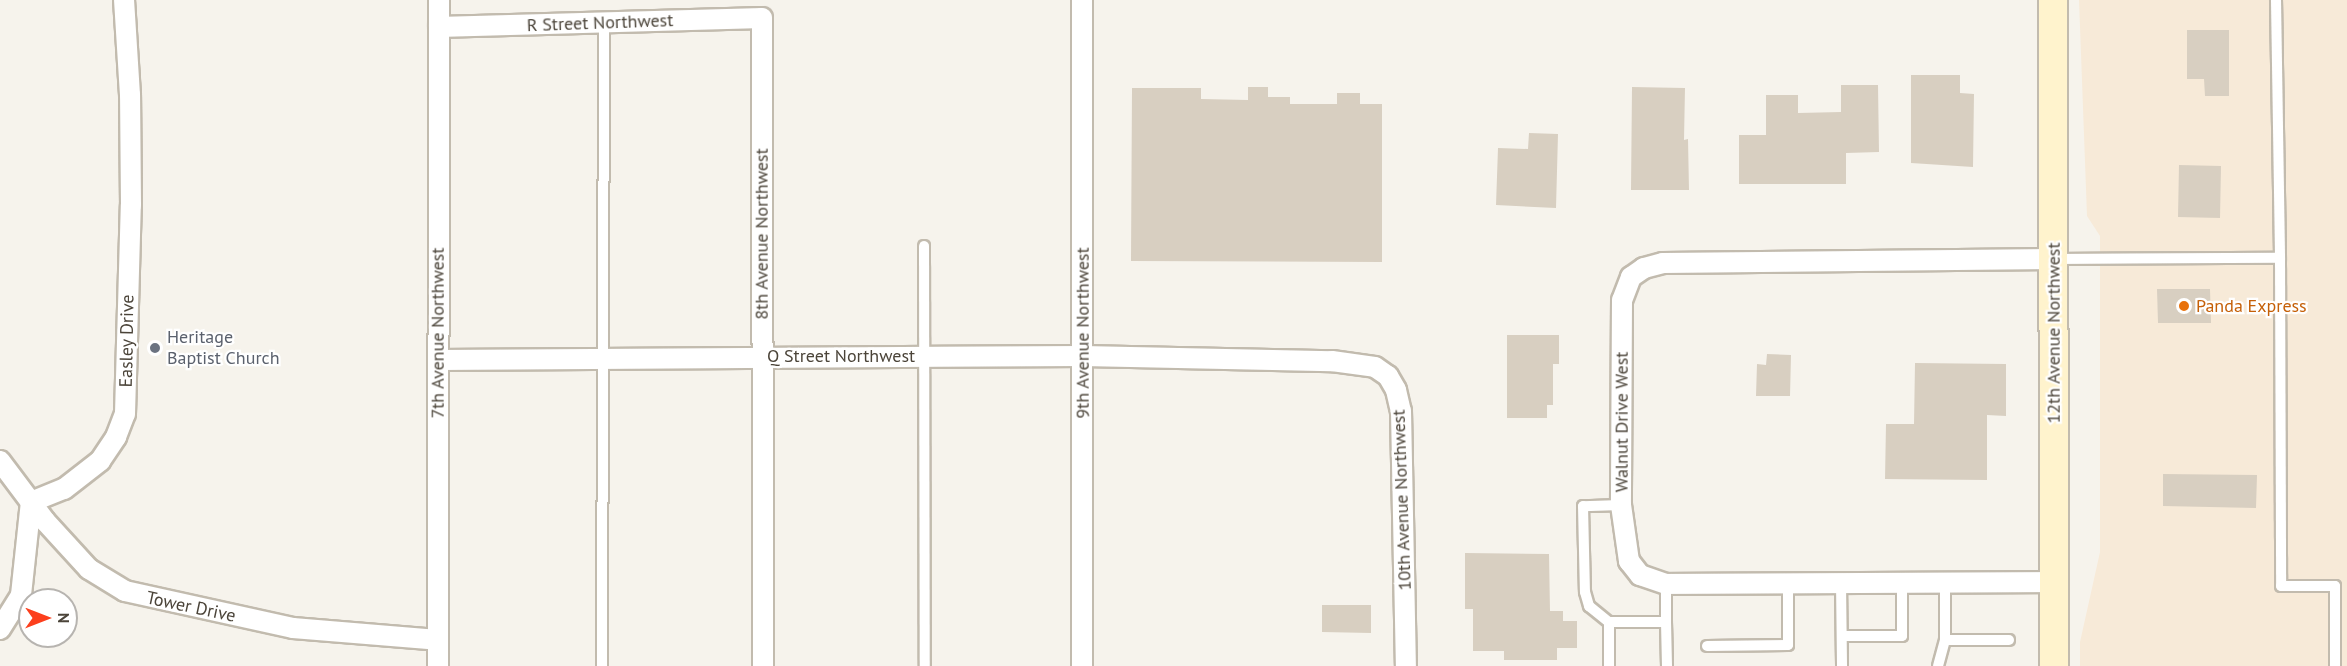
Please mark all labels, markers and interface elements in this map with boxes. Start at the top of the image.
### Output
street label: R Street Northwest [526,10,674,36]
street label: 8th Avenue Northwest [751,148,773,320]
street label: 12th Avenue Northwest [2043,242,2065,424]
street label: 7th Avenue Northwest [427,247,449,419]
street label: 9th Avenue Northwest [1072,247,1094,419]
street label: Easley Drive [115,294,139,388]
place label: Panda Express [2196,295,2307,317]
marker: Panda Express [2177,299,2191,313]
place label: Heritage Baptist Church [167,327,279,370]
marker: Heritage Baptist Church [148,341,162,355]
street label: Q Street Northwest [767,345,915,367]
street label: Walnut Drive West [1611,352,1633,492]
street label: 10th Avenue Northwest [1388,409,1416,591]
street label: Tower Drive [144,587,238,627]
north arrow [18,588,78,648]
text: N [54,613,74,623]

